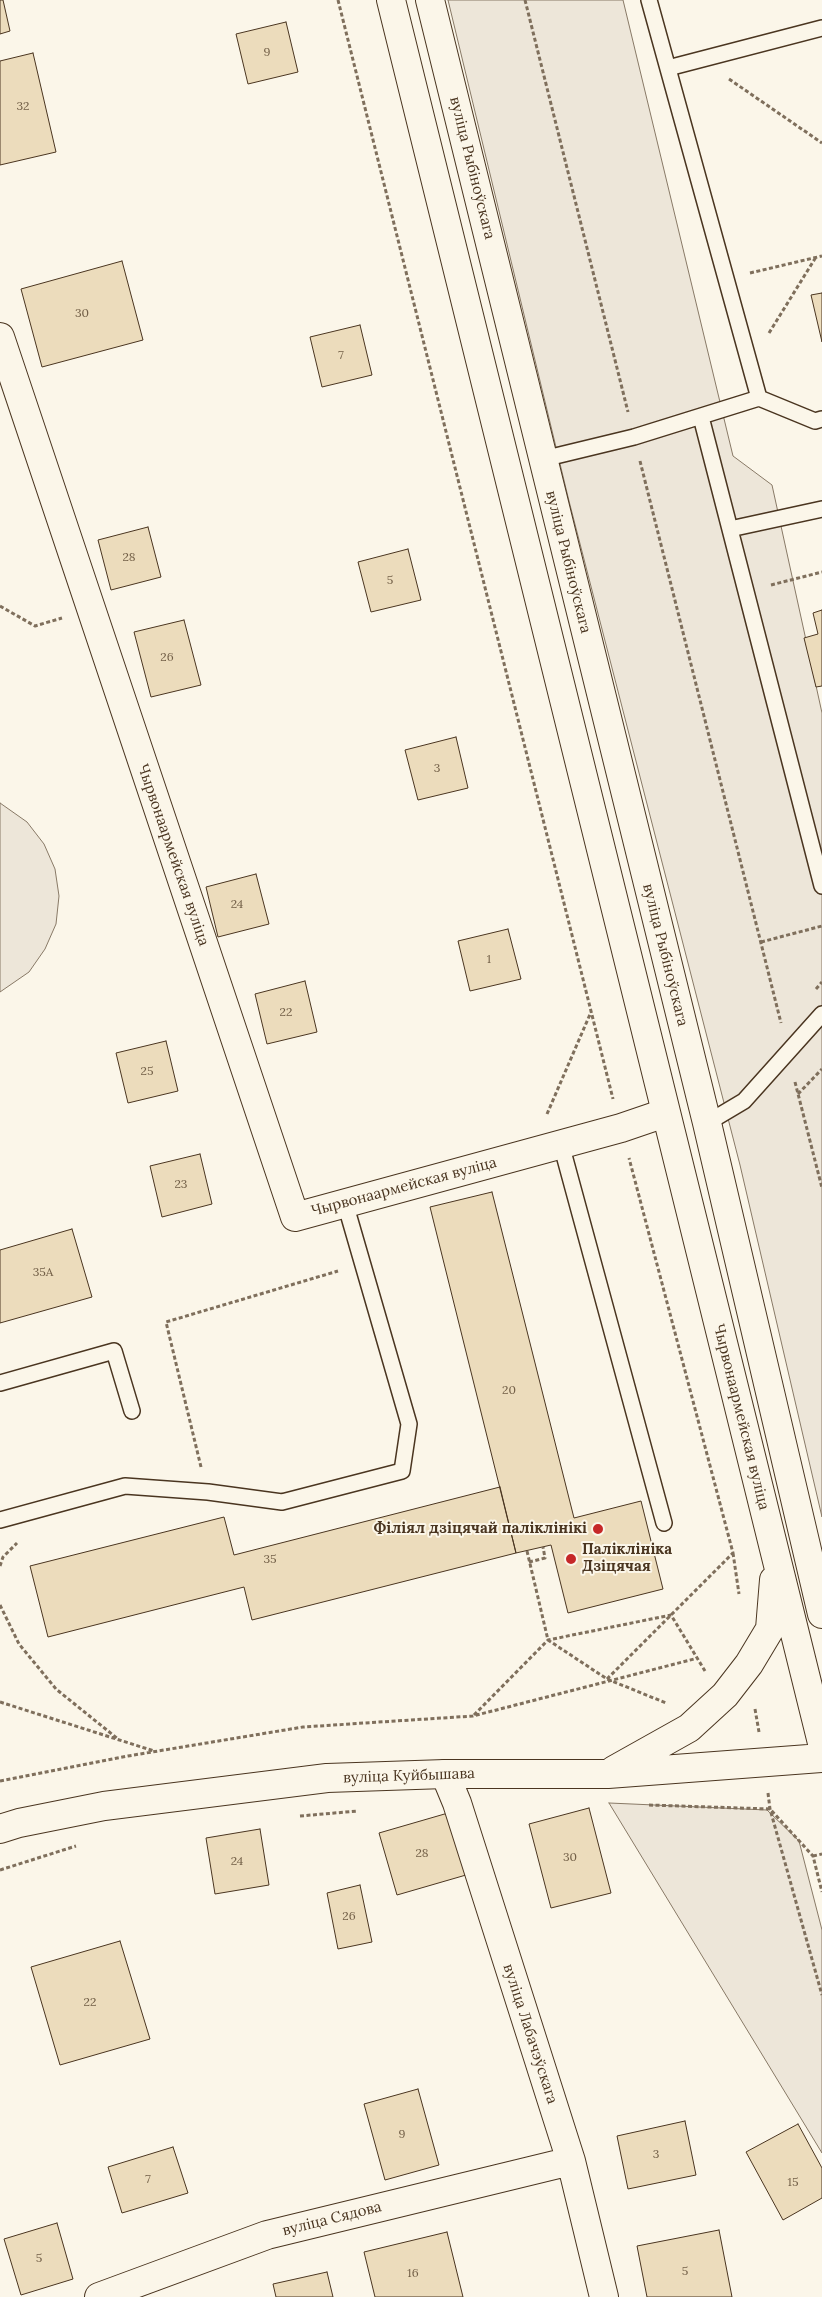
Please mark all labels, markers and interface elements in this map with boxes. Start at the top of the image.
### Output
house number: 9 [264,46,270,60]
street label: вуліца Рыбіноўскага [446,95,498,241]
house number: 32 [16,100,30,114]
house number: 30 [75,307,89,321]
house number: 7 [338,349,344,363]
street label: вуліца Рыбіноўскага [542,489,594,635]
house number: 28 [122,551,136,565]
house number: 5 [387,574,393,588]
house number: 26 [160,651,174,665]
street label: Чырвонаармейская вуліца [133,762,213,948]
house number: 3 [434,762,440,776]
street label: вуліца Рыбіноўскага [639,882,691,1028]
house number: 24 [231,898,243,912]
house number: 1 [487,953,491,967]
house number: 22 [280,1006,292,1020]
house number: 25 [141,1065,153,1079]
street label: Чырвонаармейская вуліца [309,1154,499,1220]
house number: 23 [175,1178,187,1192]
house number: 35А [33,1266,53,1280]
street label: Чырвонаармейская вуліца [709,1322,773,1512]
house number: 20 [502,1384,516,1398]
place label: Філіял дзіцячай паліклінікі [373,1520,587,1538]
marker: Філіял дзіцячай паліклінікі [591,1522,605,1536]
place label: Паліклініка Дзіцячая [582,1541,672,1576]
marker: Паліклініка Дзіцячая [564,1552,578,1566]
house number: 35 [263,1553,277,1567]
street label: вуліца Куйбышава [343,1765,475,1787]
house number: 28 [415,1847,429,1861]
house number: 30 [563,1851,577,1865]
house number: 24 [231,1855,243,1869]
house number: 26 [342,1910,356,1924]
street label: вуліца Лабачэўскага [499,1962,561,2106]
house number: 22 [84,1996,96,2010]
house number: 9 [399,2128,405,2142]
house number: 3 [653,2148,659,2162]
house number: 7 [145,2173,151,2187]
house number: 15 [788,2176,798,2190]
street label: вуліца Сядова [281,2198,383,2240]
house number: 5 [36,2252,42,2266]
house number: 5 [682,2265,688,2279]
house number: 16 [407,2267,419,2281]

